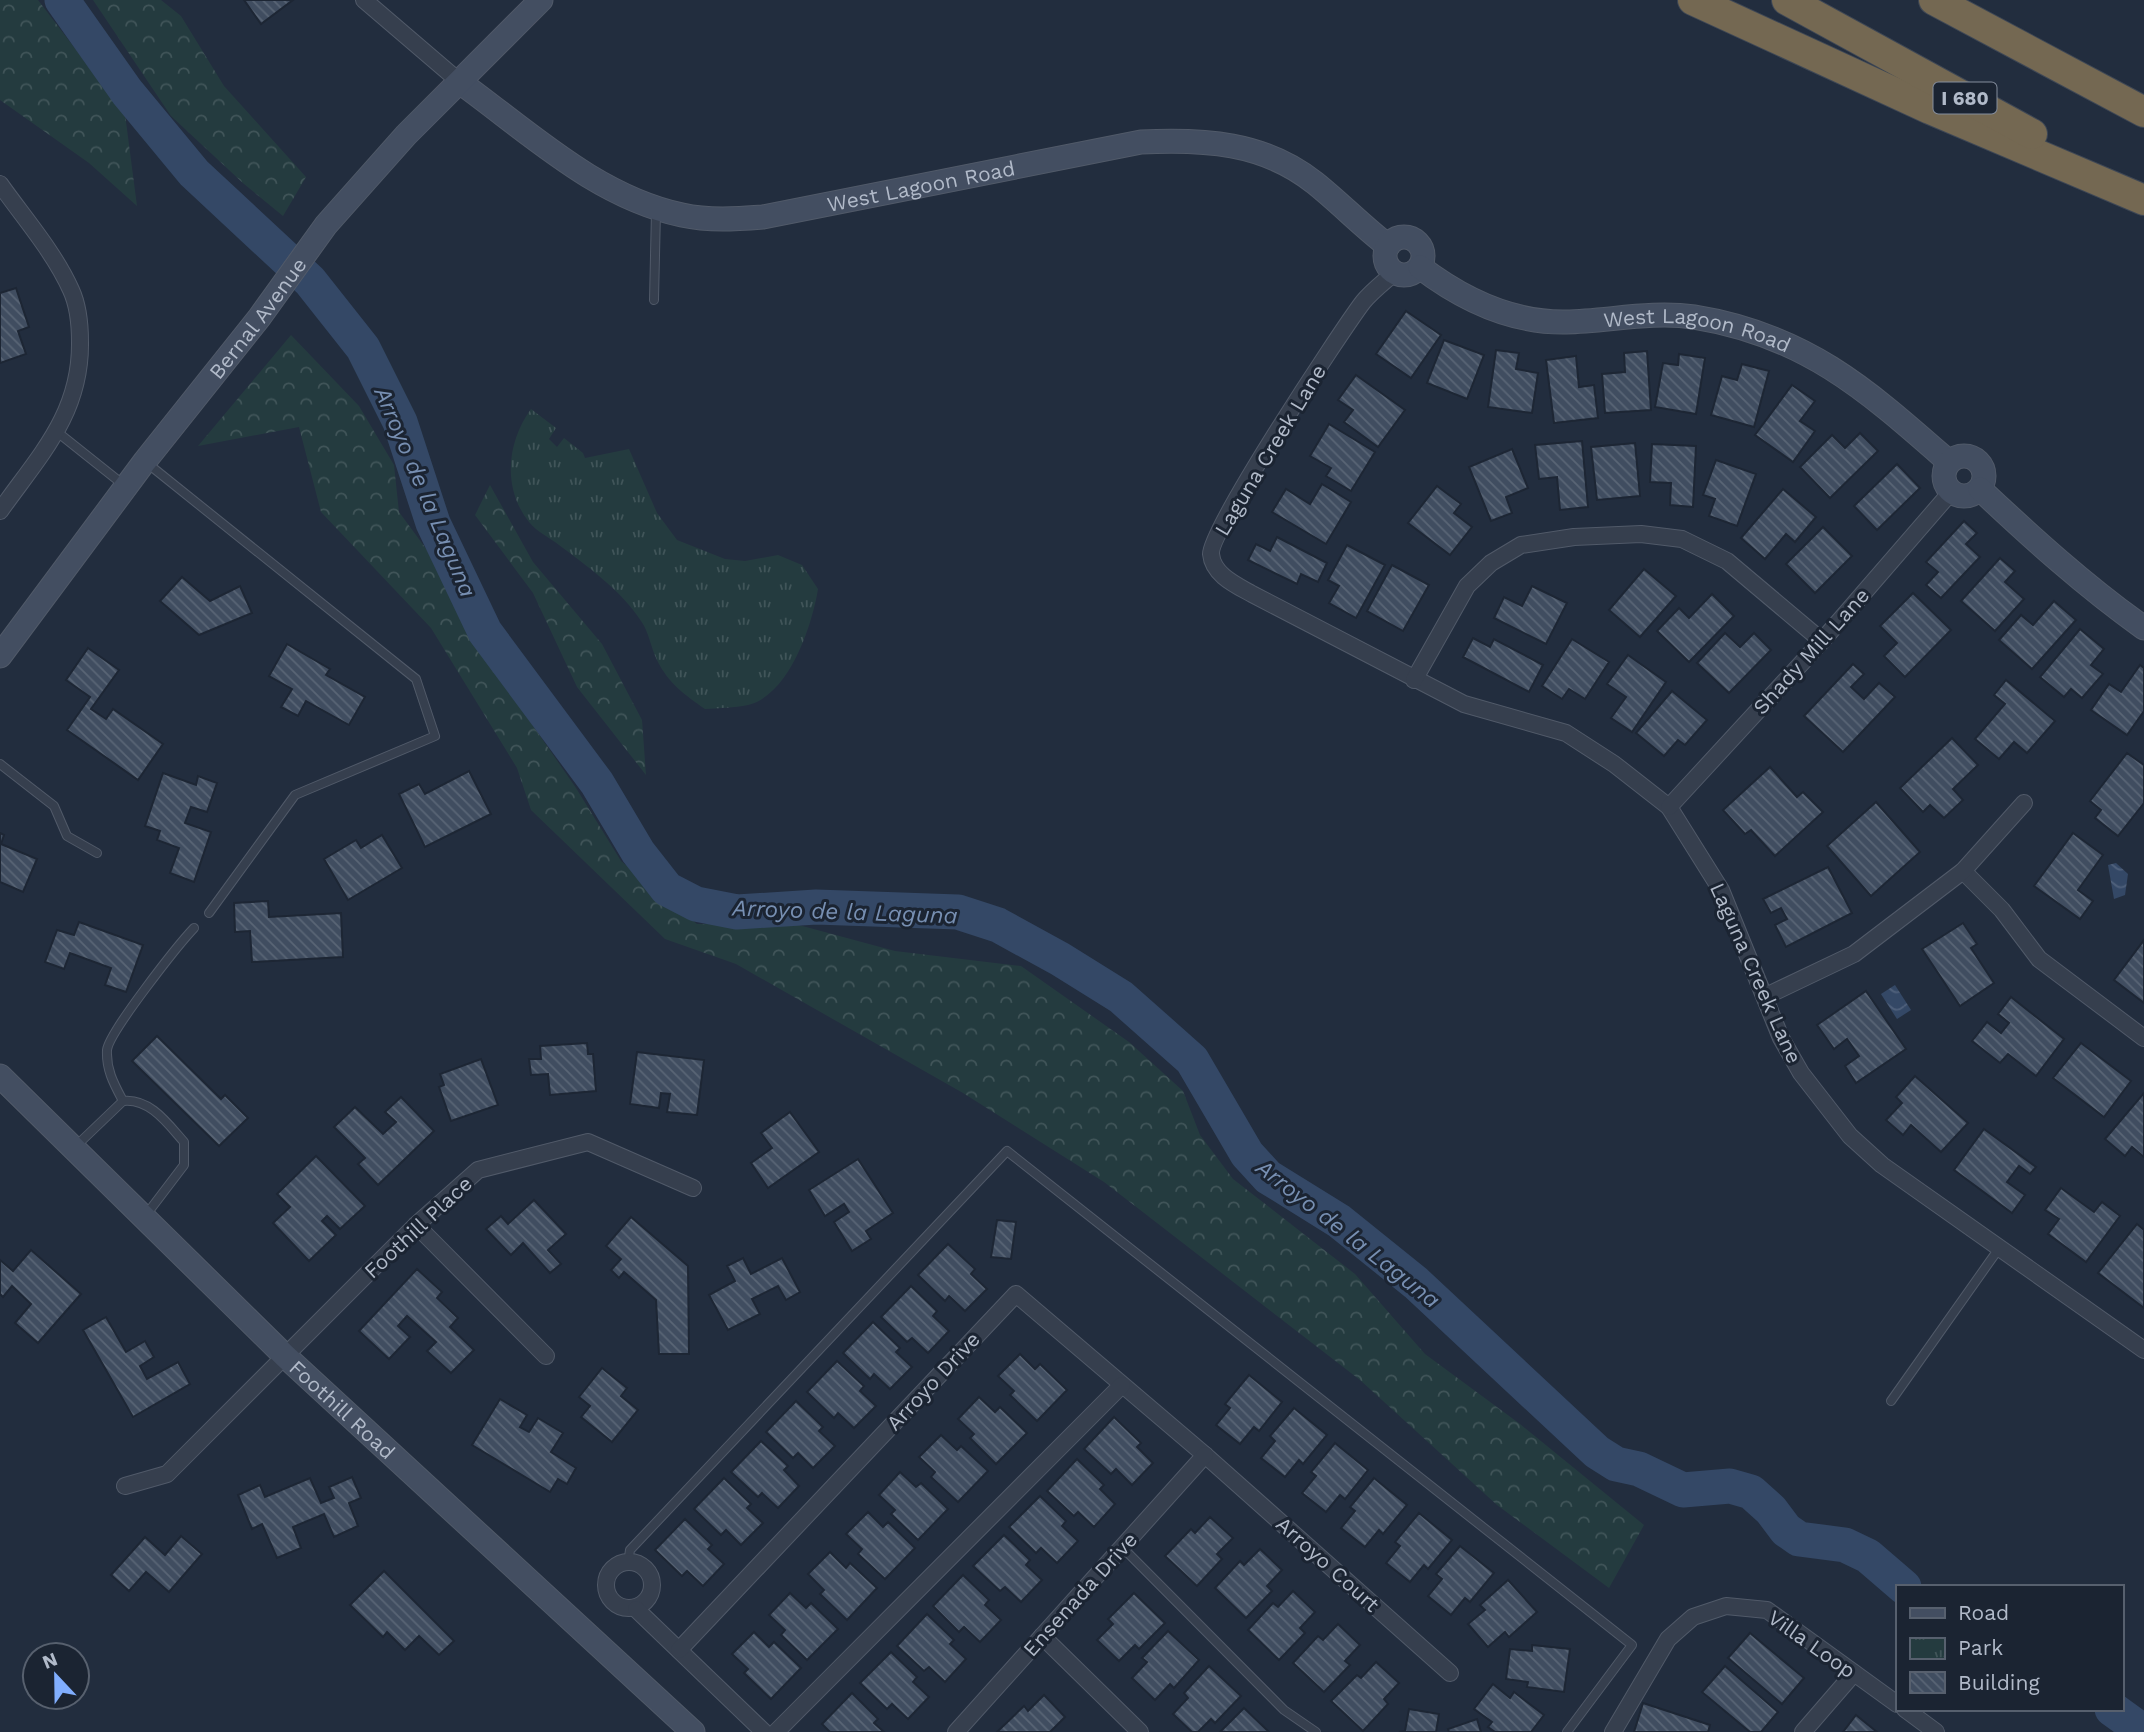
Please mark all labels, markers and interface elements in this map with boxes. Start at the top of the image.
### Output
road number: I 680 [1934,82,1996,114]
street label: West Lagoon Road [825,155,1017,216]
street label: Bernal Avenue [203,252,311,383]
street label: West Lagoon Road [1602,303,1795,357]
street label: Laguna Creek Lane [1209,360,1331,540]
water label: Arroyo de la Laguna [368,382,481,601]
street label: Shady Mill Lane [1748,583,1874,719]
street label: Laguna Creek Lane [1705,879,1807,1067]
water label: Arroyo de la Laguna [731,895,958,929]
water label: Arroyo de la Laguna [1250,1153,1445,1314]
street label: Foothill Place [359,1171,477,1283]
street label: Arroyo Drive [881,1326,985,1436]
street label: Foothill Road [285,1354,401,1464]
street label: Arroyo Court [1271,1511,1385,1617]
street label: Ensenada Drive [1018,1527,1142,1661]
legend [1896,1585,2123,1711]
text: Road [1958,1600,2009,1625]
street label: Villa Loop [1763,1605,1861,1683]
text: Park [1958,1635,2003,1660]
north arrow [21,1641,91,1711]
text: N [39,1647,61,1674]
text: Building [1958,1670,2040,1695]

